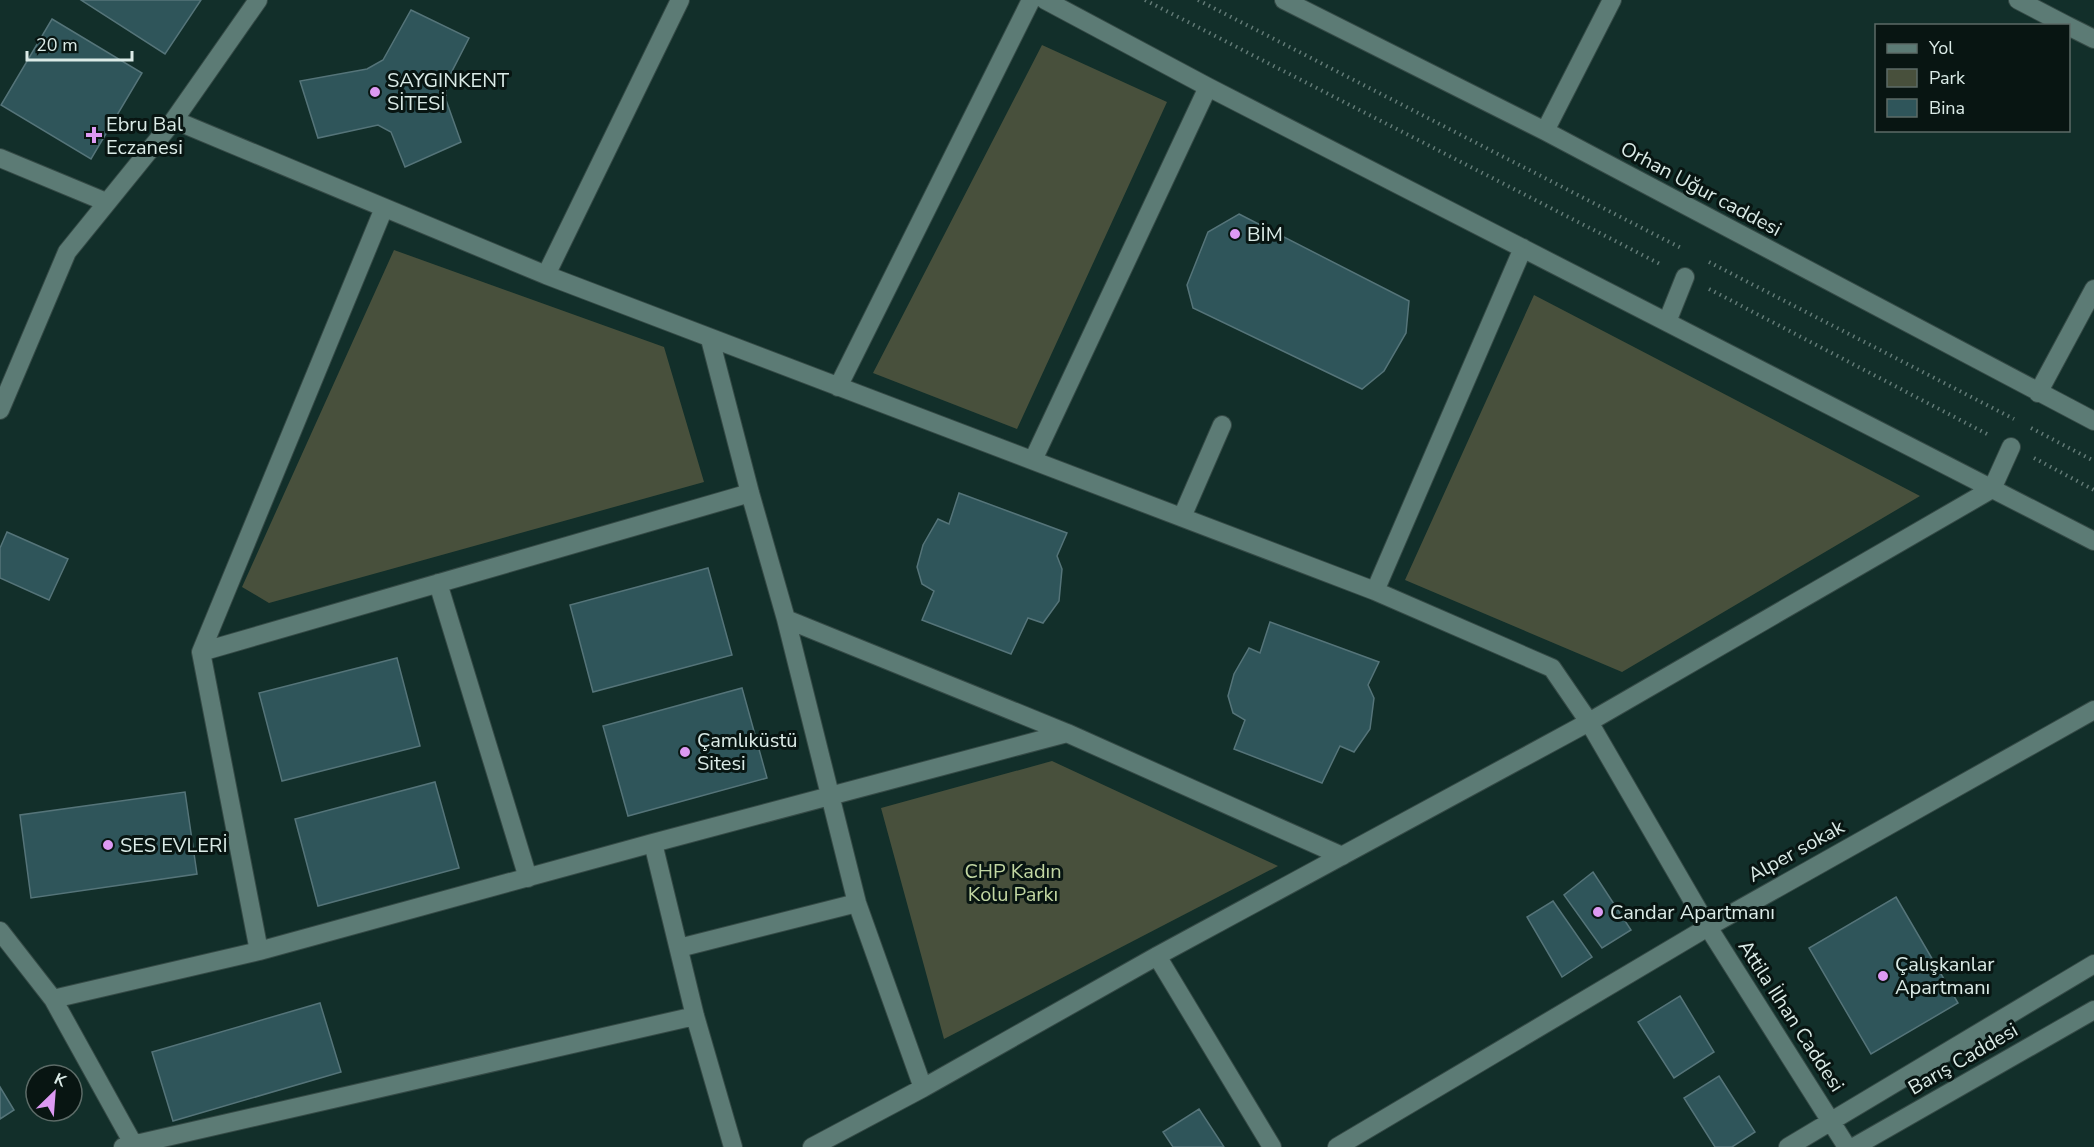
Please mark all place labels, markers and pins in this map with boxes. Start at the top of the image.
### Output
place label: SAYGINKENT SİTESİ [387,67,509,117]
marker: SAYGINKENT SİTESİ [368,85,382,99]
place label: Ebru Bal Eczanesi [106,111,183,161]
marker: Ebru Bal Eczanesi [87,128,101,142]
place label: BİM [1247,221,1283,248]
marker: BİM [1228,227,1242,241]
place label: Çamlıküstü Sitesi [697,727,797,777]
marker: Çamlıküstü Sitesi [678,745,692,759]
place label: SES EVLERİ [120,832,228,859]
marker: SES EVLERİ [101,838,115,852]
place label: Candar Apartmanı [1610,899,1775,926]
marker: Candar Apartmanı [1591,905,1605,919]
place label: Çalışkanlar Apartmanı [1895,951,1994,1001]
marker: Çalışkanlar Apartmanı [1876,969,1890,983]

